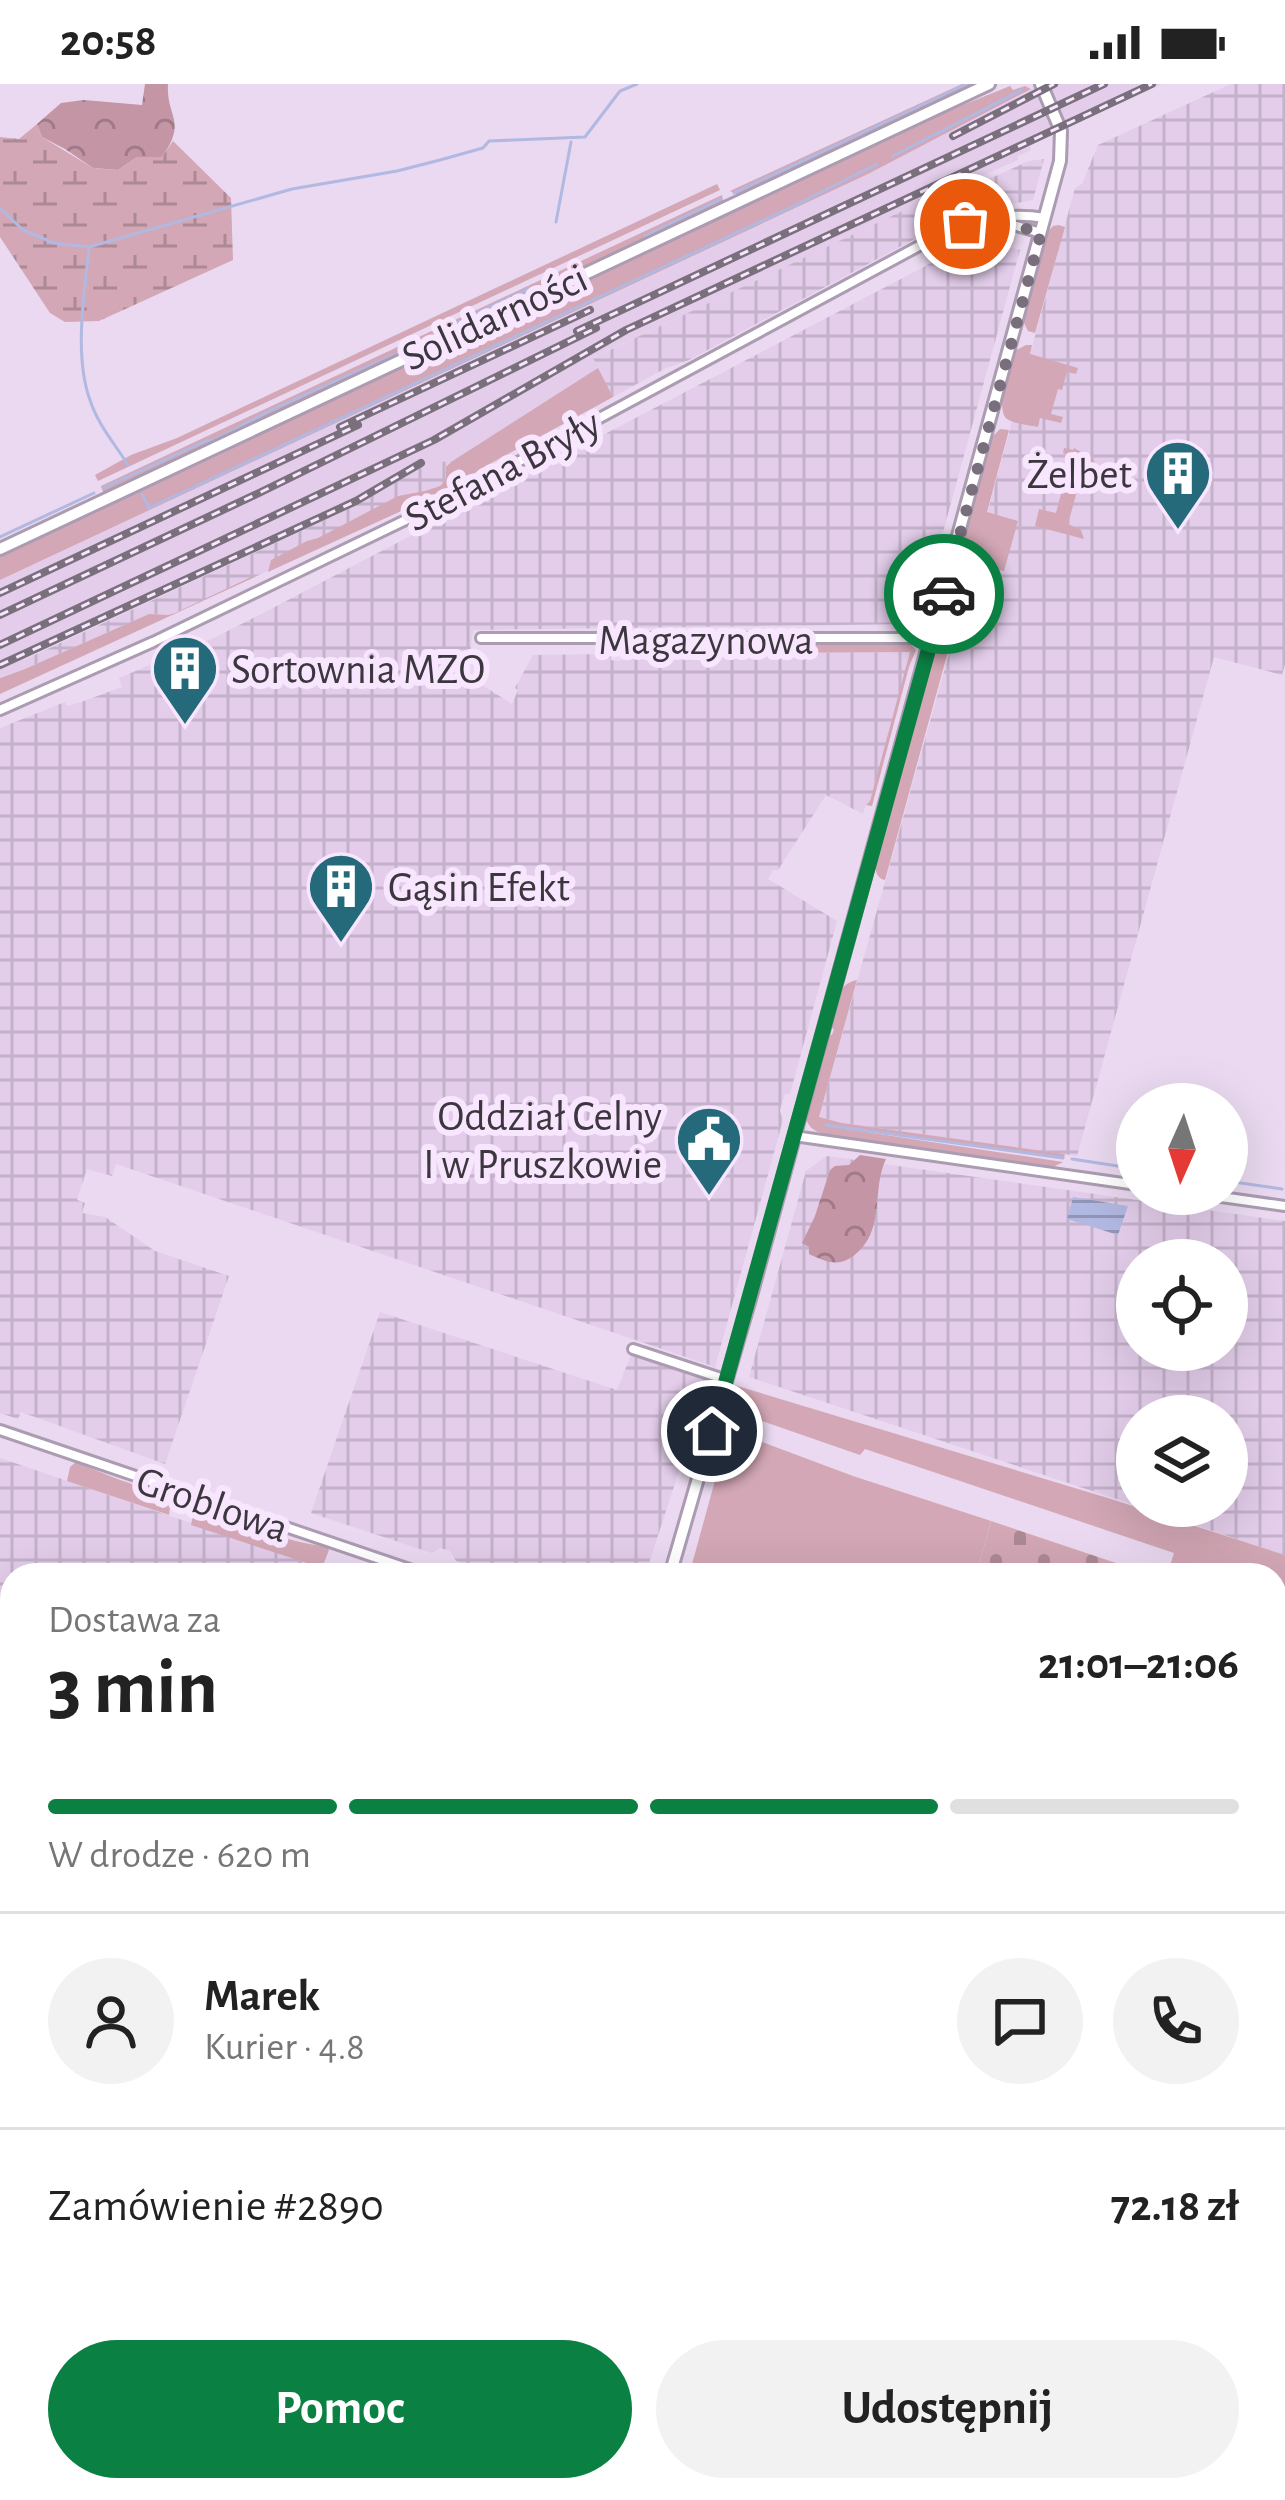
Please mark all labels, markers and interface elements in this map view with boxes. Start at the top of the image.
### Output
text: 20:58 [60,19,157,64]
pin [914,173,1016,275]
icon: bag [932,191,998,257]
street label: Solidarności [396,257,594,379]
street label: Stefana Bryły [398,402,607,540]
building icon: Żelbet [1143,438,1213,532]
place label: Żelbet [1027,452,1132,496]
courier [884,534,1004,654]
icon: car [911,561,977,627]
street label: Magazynowa [598,620,814,662]
building icon: Sortownia MZO [150,633,220,727]
place label: Sortownia MZO [231,649,485,691]
building icon: Gąsin Efekt [306,851,376,945]
place label: Gąsin Efekt [388,867,570,910]
north arrow [1116,1083,1248,1215]
map controls [1116,1083,1248,1527]
place label: Oddział Celny I w Pruszkowie [423,1096,662,1186]
public building icon: Oddział Celny I w Pruszkowie [674,1104,744,1198]
button: locate [1116,1239,1248,1371]
pin [661,1380,763,1482]
button: layers [1116,1395,1248,1527]
icon: home [679,1398,745,1464]
street label: Groblowa [131,1459,294,1550]
text: Dostawa za [48,1601,221,1640]
text: 21:01–21:06 [1038,1642,1239,1687]
text: 3 min [48,1650,218,1728]
text: W drodze · 620 m [48,1836,311,1875]
button: person [48,1958,174,2084]
button: chat [957,1958,1083,2084]
button: phone [1113,1958,1239,2084]
text: Marek [204,1974,320,2019]
text: Kurier · 4.8 [204,2028,365,2067]
text: Zamówienie #2890 [48,2184,384,2229]
text: 72.18 zł [1111,2184,1239,2229]
button: Pomoc [48,2340,632,2478]
button: Udostępnij [656,2340,1239,2478]

